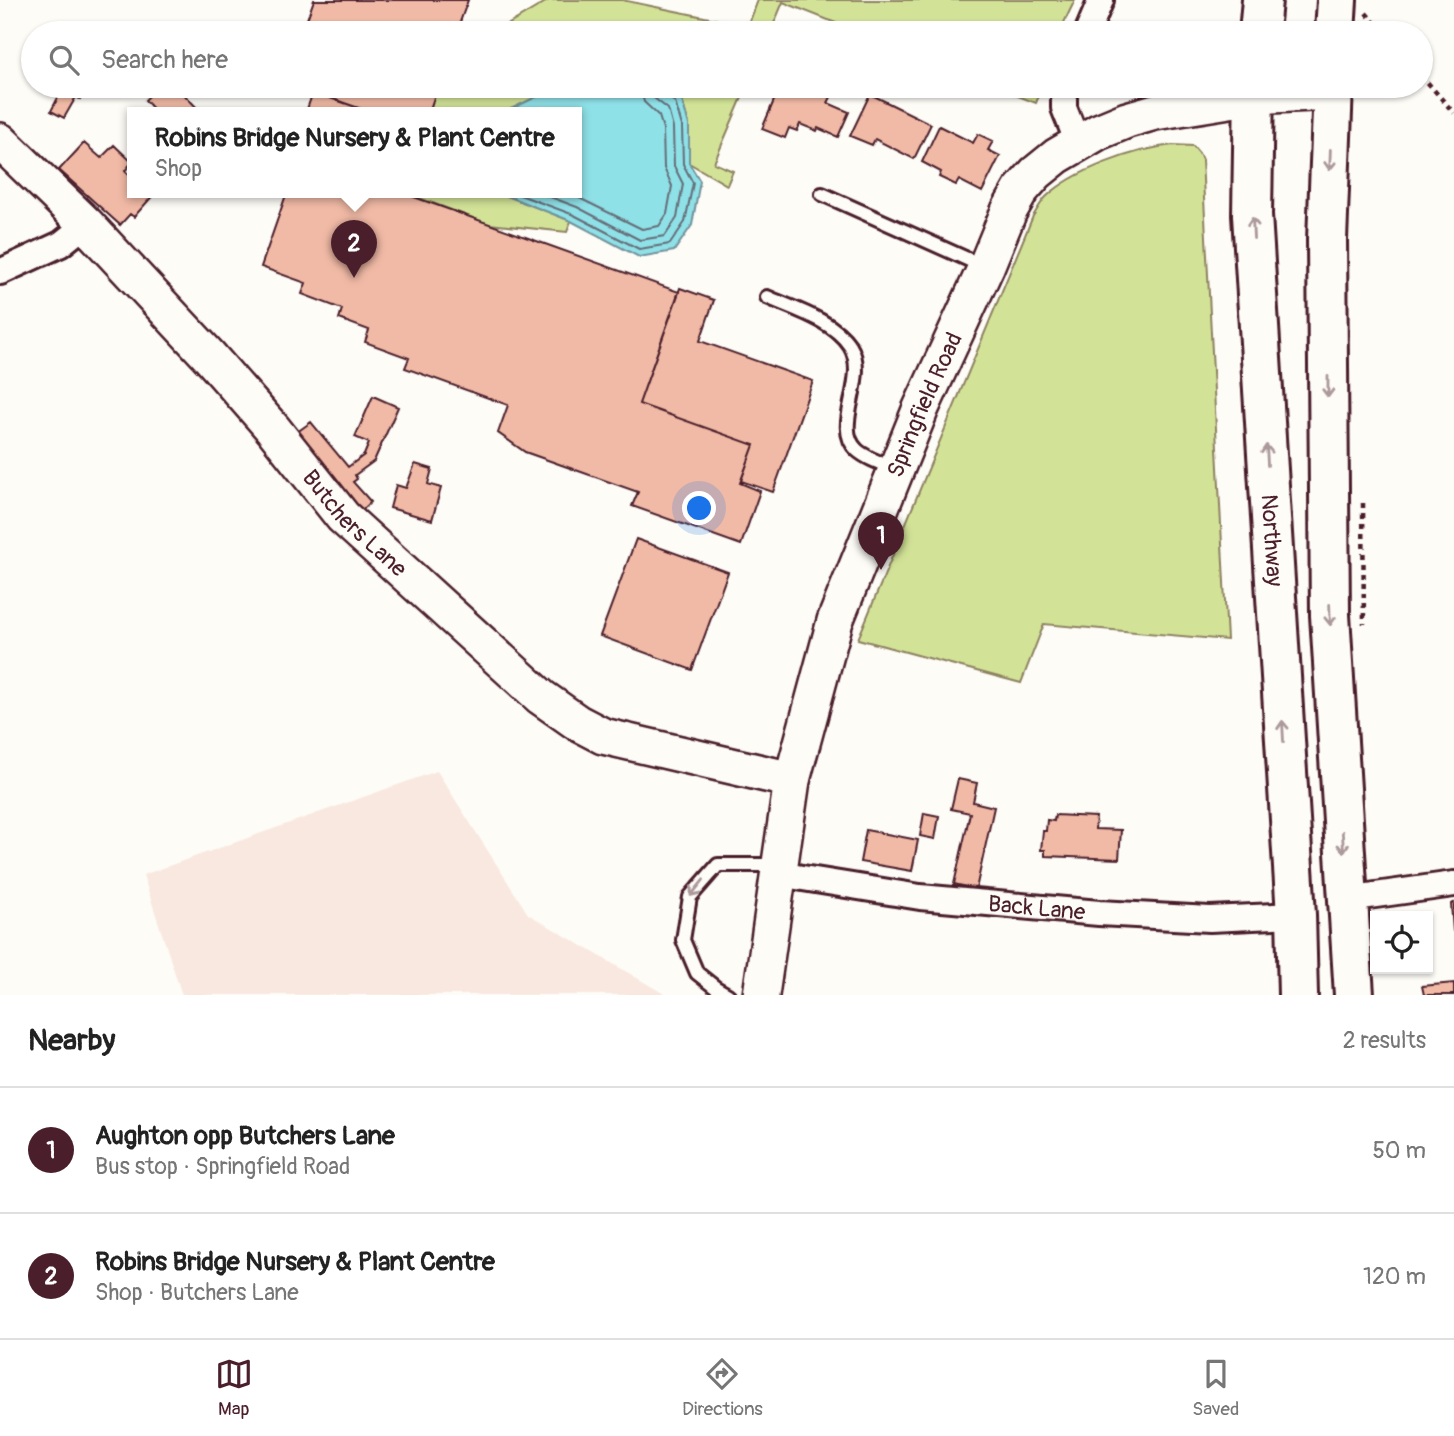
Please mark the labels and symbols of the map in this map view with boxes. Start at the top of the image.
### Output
one-way arrow [1324,148,1337,171]
one-way arrow [1246,217,1259,240]
pin: 2 [331,220,377,278]
street label: Springfield Road [881,328,969,482]
one-way arrow [1321,375,1335,398]
one-way arrow [1260,444,1273,467]
street label: Butchers Lane [296,464,413,584]
your location [682,491,716,525]
street label: Northway [1255,493,1289,588]
pin: 1 [858,512,904,570]
one-way arrow [1323,603,1337,626]
one-way arrow [1276,720,1289,743]
one-way arrow [1337,830,1350,853]
one-way arrow [689,879,705,897]
street label: Back Lane [987,889,1087,927]

